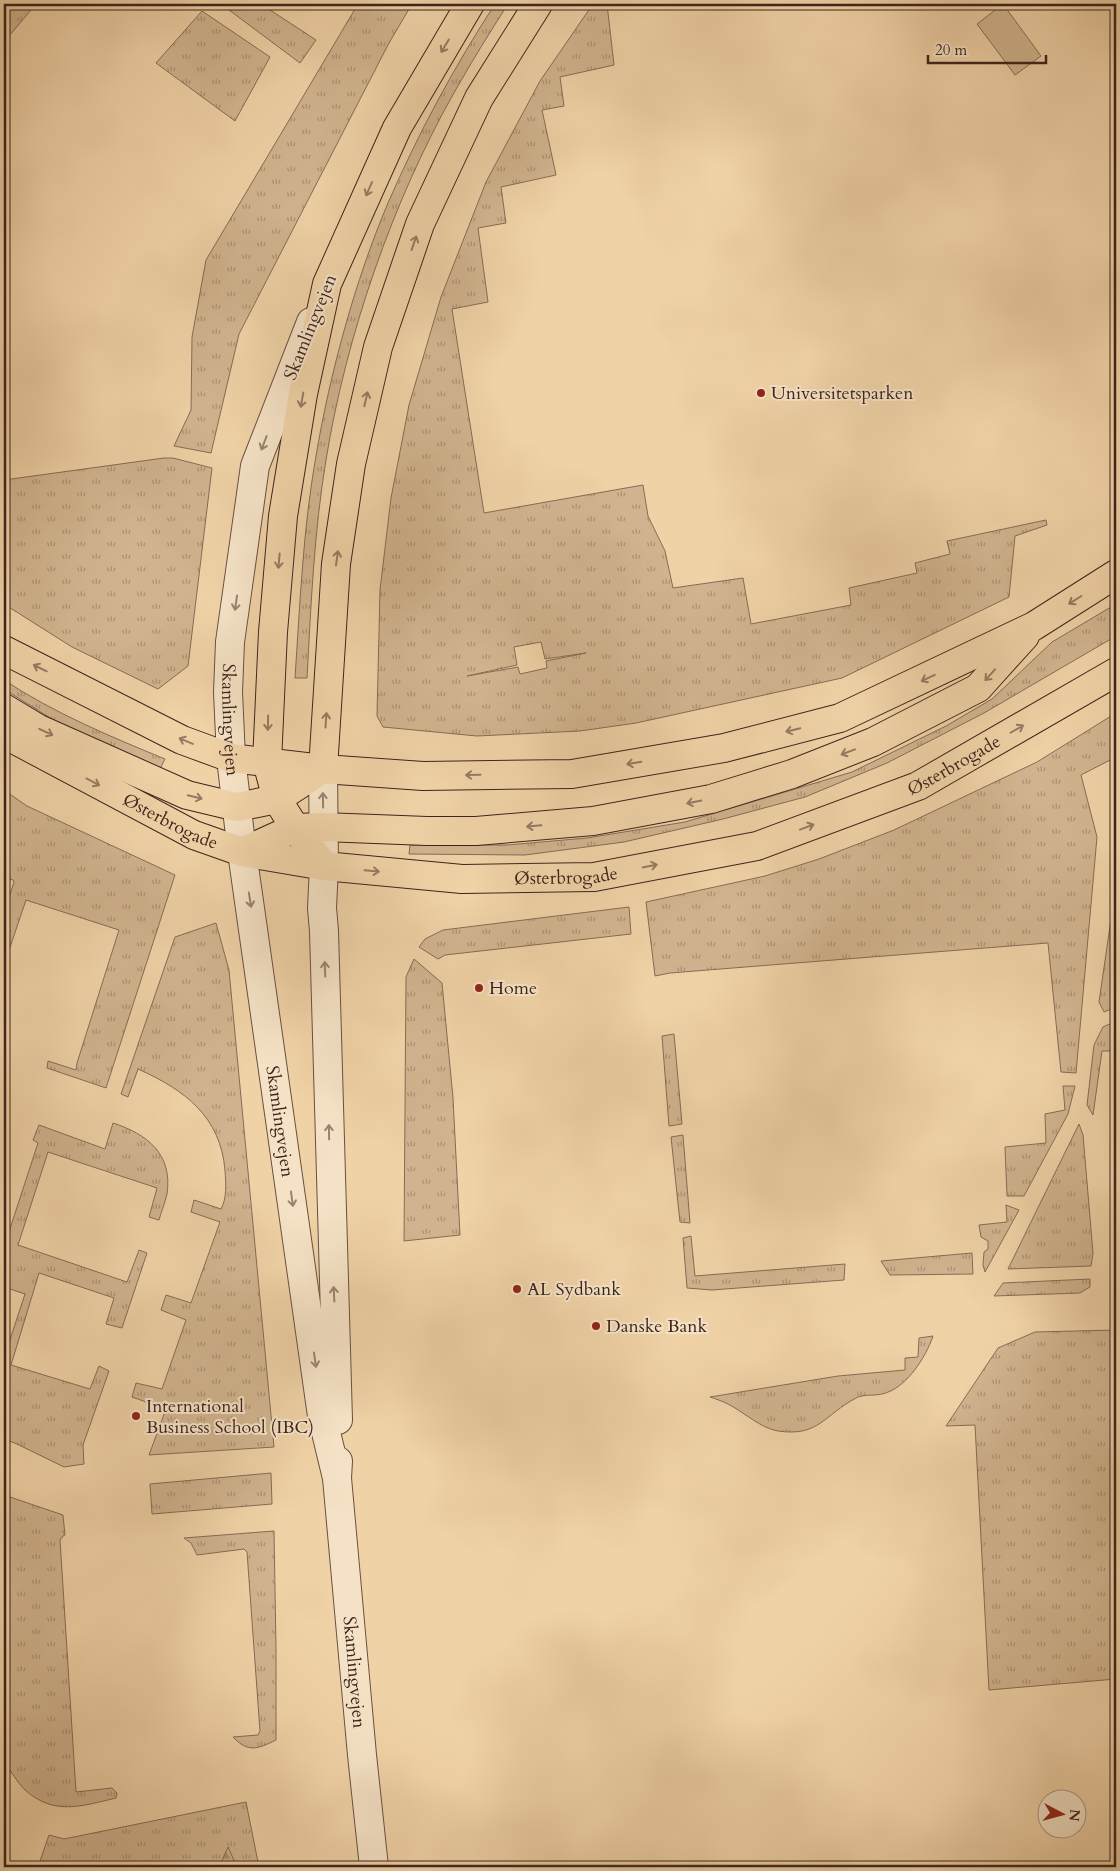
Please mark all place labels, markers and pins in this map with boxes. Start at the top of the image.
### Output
place label: Universitetsparken [771,381,914,406]
marker: Universitetsparken [755,387,767,399]
place label: Home [489,976,537,1001]
marker: Home [473,982,485,994]
place label: AL Sydbank [527,1277,621,1302]
marker: AL Sydbank [511,1283,523,1295]
place label: Danske Bank [606,1314,708,1339]
marker: Danske Bank [590,1320,602,1332]
place label: International Business School (IBC) [146,1394,314,1440]
marker: International Business School (IBC) [130,1410,142,1422]

